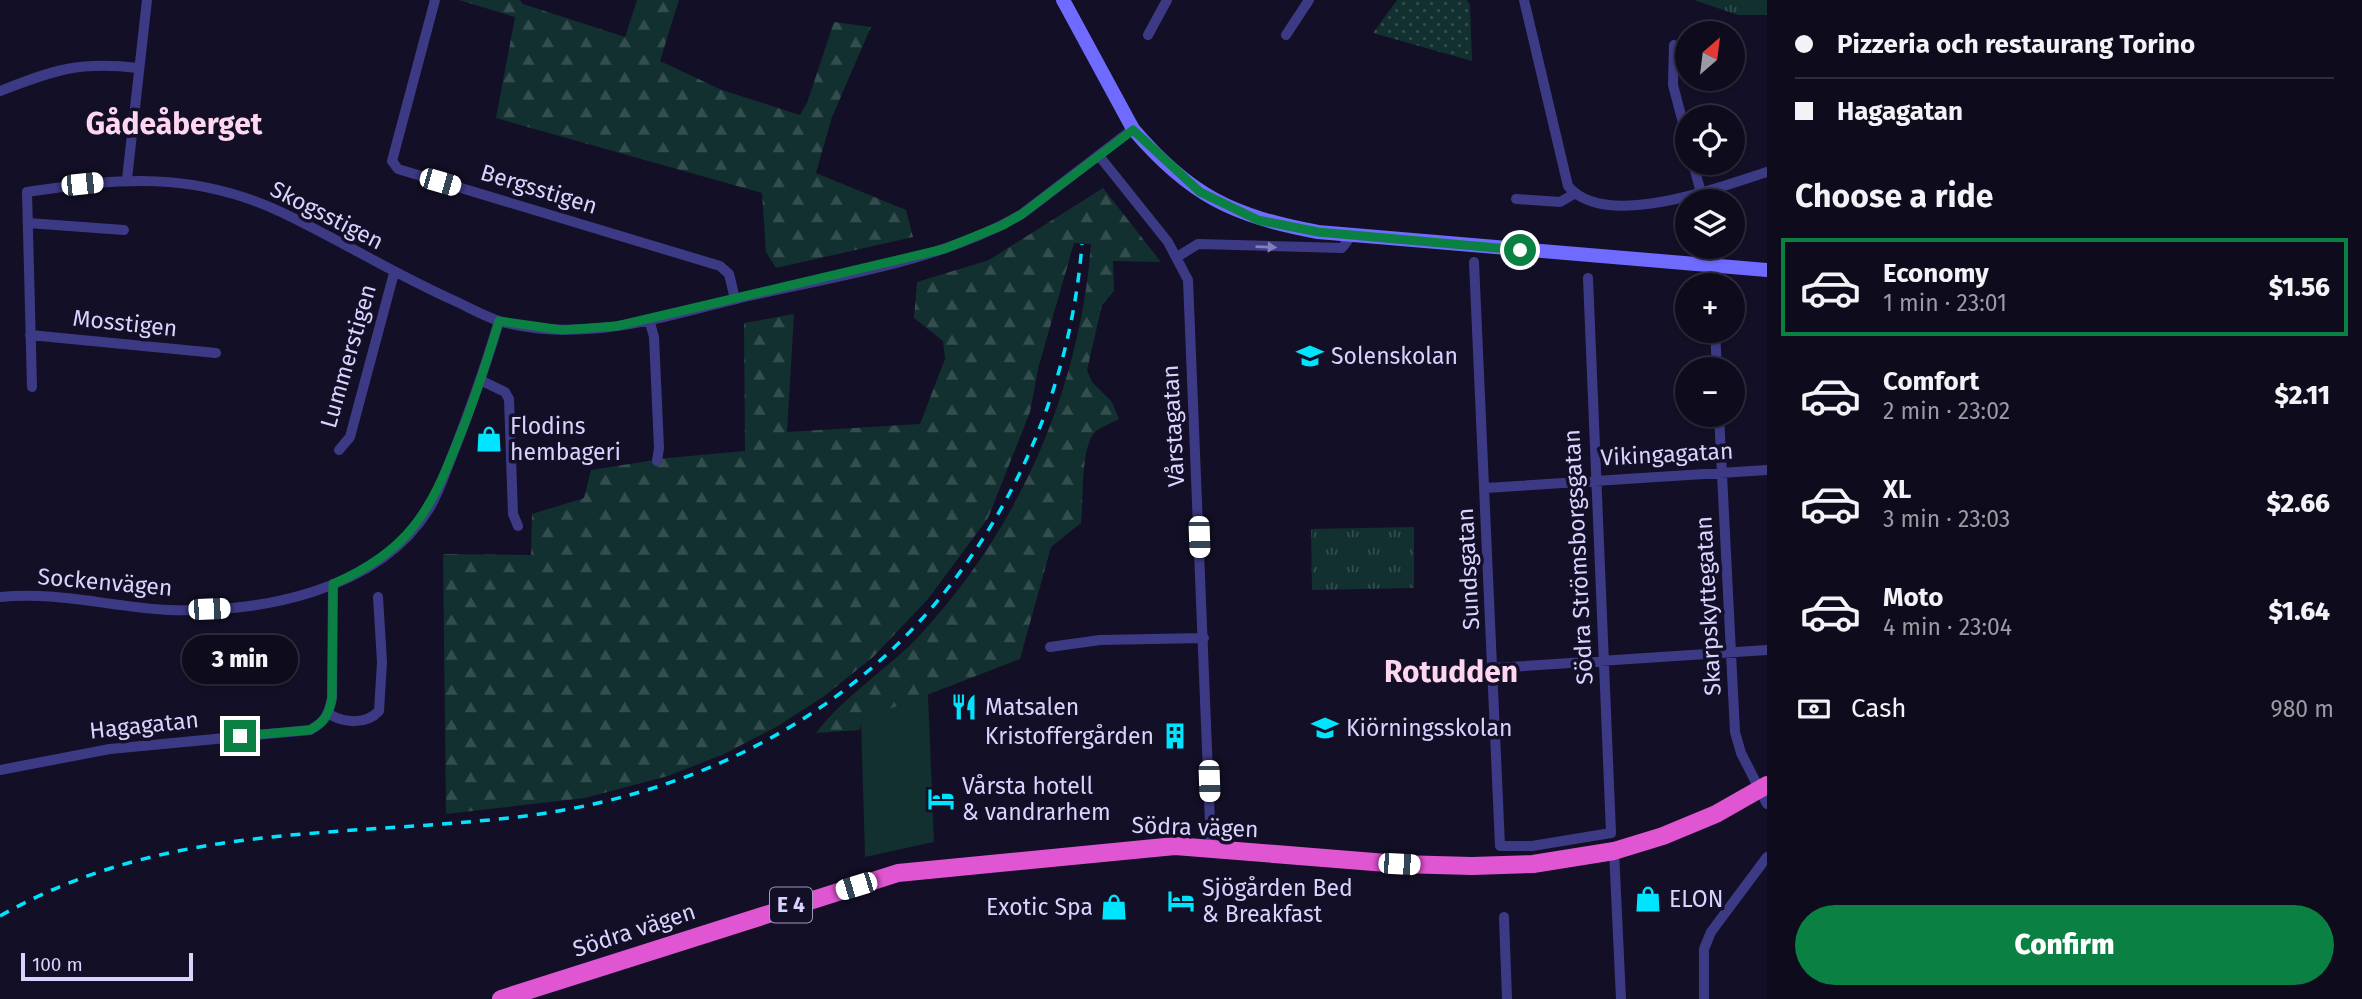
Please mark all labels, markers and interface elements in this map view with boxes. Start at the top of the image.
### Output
north arrow [1675,21,1745,91]
map controls [1675,21,1745,427]
text: Pizzeria och restaurang Torino [1837,29,2195,60]
text: Hagagatan [1837,96,1963,127]
button: locate [1675,105,1745,175]
district label: Gådeåberget [86,106,263,142]
street label: Bergsstigen [477,158,601,220]
car [417,166,464,198]
car [61,171,104,197]
street label: Skogsstigen [266,175,388,255]
text: Choose a ride [1795,177,1993,215]
button: layers [1675,189,1745,259]
route start [1504,234,1536,266]
one-way arrow [1255,241,1277,252]
icon: car [1799,256,1862,319]
text: Economy [1883,258,1989,289]
text: $1.56 [2269,272,2330,303]
button: + [1675,273,1745,343]
street label: Lummerstigen [314,281,382,431]
text: 1 min · 23:01 [1883,289,2007,317]
street label: Mosstigen [71,304,179,342]
school or university icon: Solenskolan [1295,341,1325,371]
place label: Solenskolan [1331,342,1458,370]
button: − [1675,357,1745,427]
street label: Vårstagatan [1156,364,1190,488]
icon: car [1799,364,1862,427]
text: Comfort [1883,366,1979,397]
text: $2.11 [2274,380,2330,411]
text: 2 min · 23:02 [1883,397,2010,425]
place label: Flodins hembageri [510,412,621,466]
shop icon: Flodins hembageri [474,424,504,454]
street label: Södra Strömsborgsgatan [1557,429,1599,685]
street label: Vikingagatan [1600,437,1734,471]
icon: car [1799,472,1862,535]
text: XL [1883,474,1911,505]
text: $2.66 [2266,488,2330,519]
text: 3 min · 23:03 [1883,505,2010,533]
street label: Sundsgatan [1451,507,1485,631]
street label: Skarpskyttegatan [1689,515,1727,697]
car [1188,516,1211,558]
street label: Sockenvägen [36,562,174,602]
icon: car [1799,580,1862,643]
text: Moto [1883,582,1943,613]
text: $1.64 [2268,596,2330,627]
car [188,598,231,620]
text: 4 min · 23:04 [1883,613,2012,641]
callout: 3 min [182,634,298,684]
text: 3 min [212,645,268,673]
district label: Rotudden [1384,654,1518,690]
icon: cash [1795,690,1833,728]
restaurant icon: Matsalen [949,692,979,722]
place label: Matsalen [985,693,1079,721]
text: Cash [1851,693,1907,724]
text: 980 m [2271,695,2334,723]
street label: Hagagatan [88,705,200,745]
school or university icon: Kiörningsskolan [1310,713,1340,743]
place label: Kiörningsskolan [1346,714,1512,742]
route end [224,720,256,752]
building icon: Kristoffergården [1160,721,1190,751]
place label: Kristoffergården [985,722,1154,750]
car [1198,760,1221,802]
place label: Vårsta hotell & vandrarhem [962,772,1111,826]
hotel icon: Vårsta hotell & vandrarhem [926,784,956,814]
street label: Södra vägen [1131,811,1259,843]
car [1378,852,1421,876]
car [833,870,880,902]
place label: Sjögården Bed & Breakfast [1202,874,1353,928]
shop icon: ELON [1633,884,1663,914]
place label: ELON [1669,885,1723,913]
hotel icon: Sjögården Bed & Breakfast [1166,886,1196,916]
road number: E 4 [770,888,812,922]
shop icon: Exotic Spa [1099,892,1129,922]
place label: Exotic Spa [986,893,1093,921]
street label: Södra vägen [569,897,699,963]
button: Confirm [1795,905,2334,985]
scale bar [21,950,192,982]
text: 100 m [32,953,83,976]

